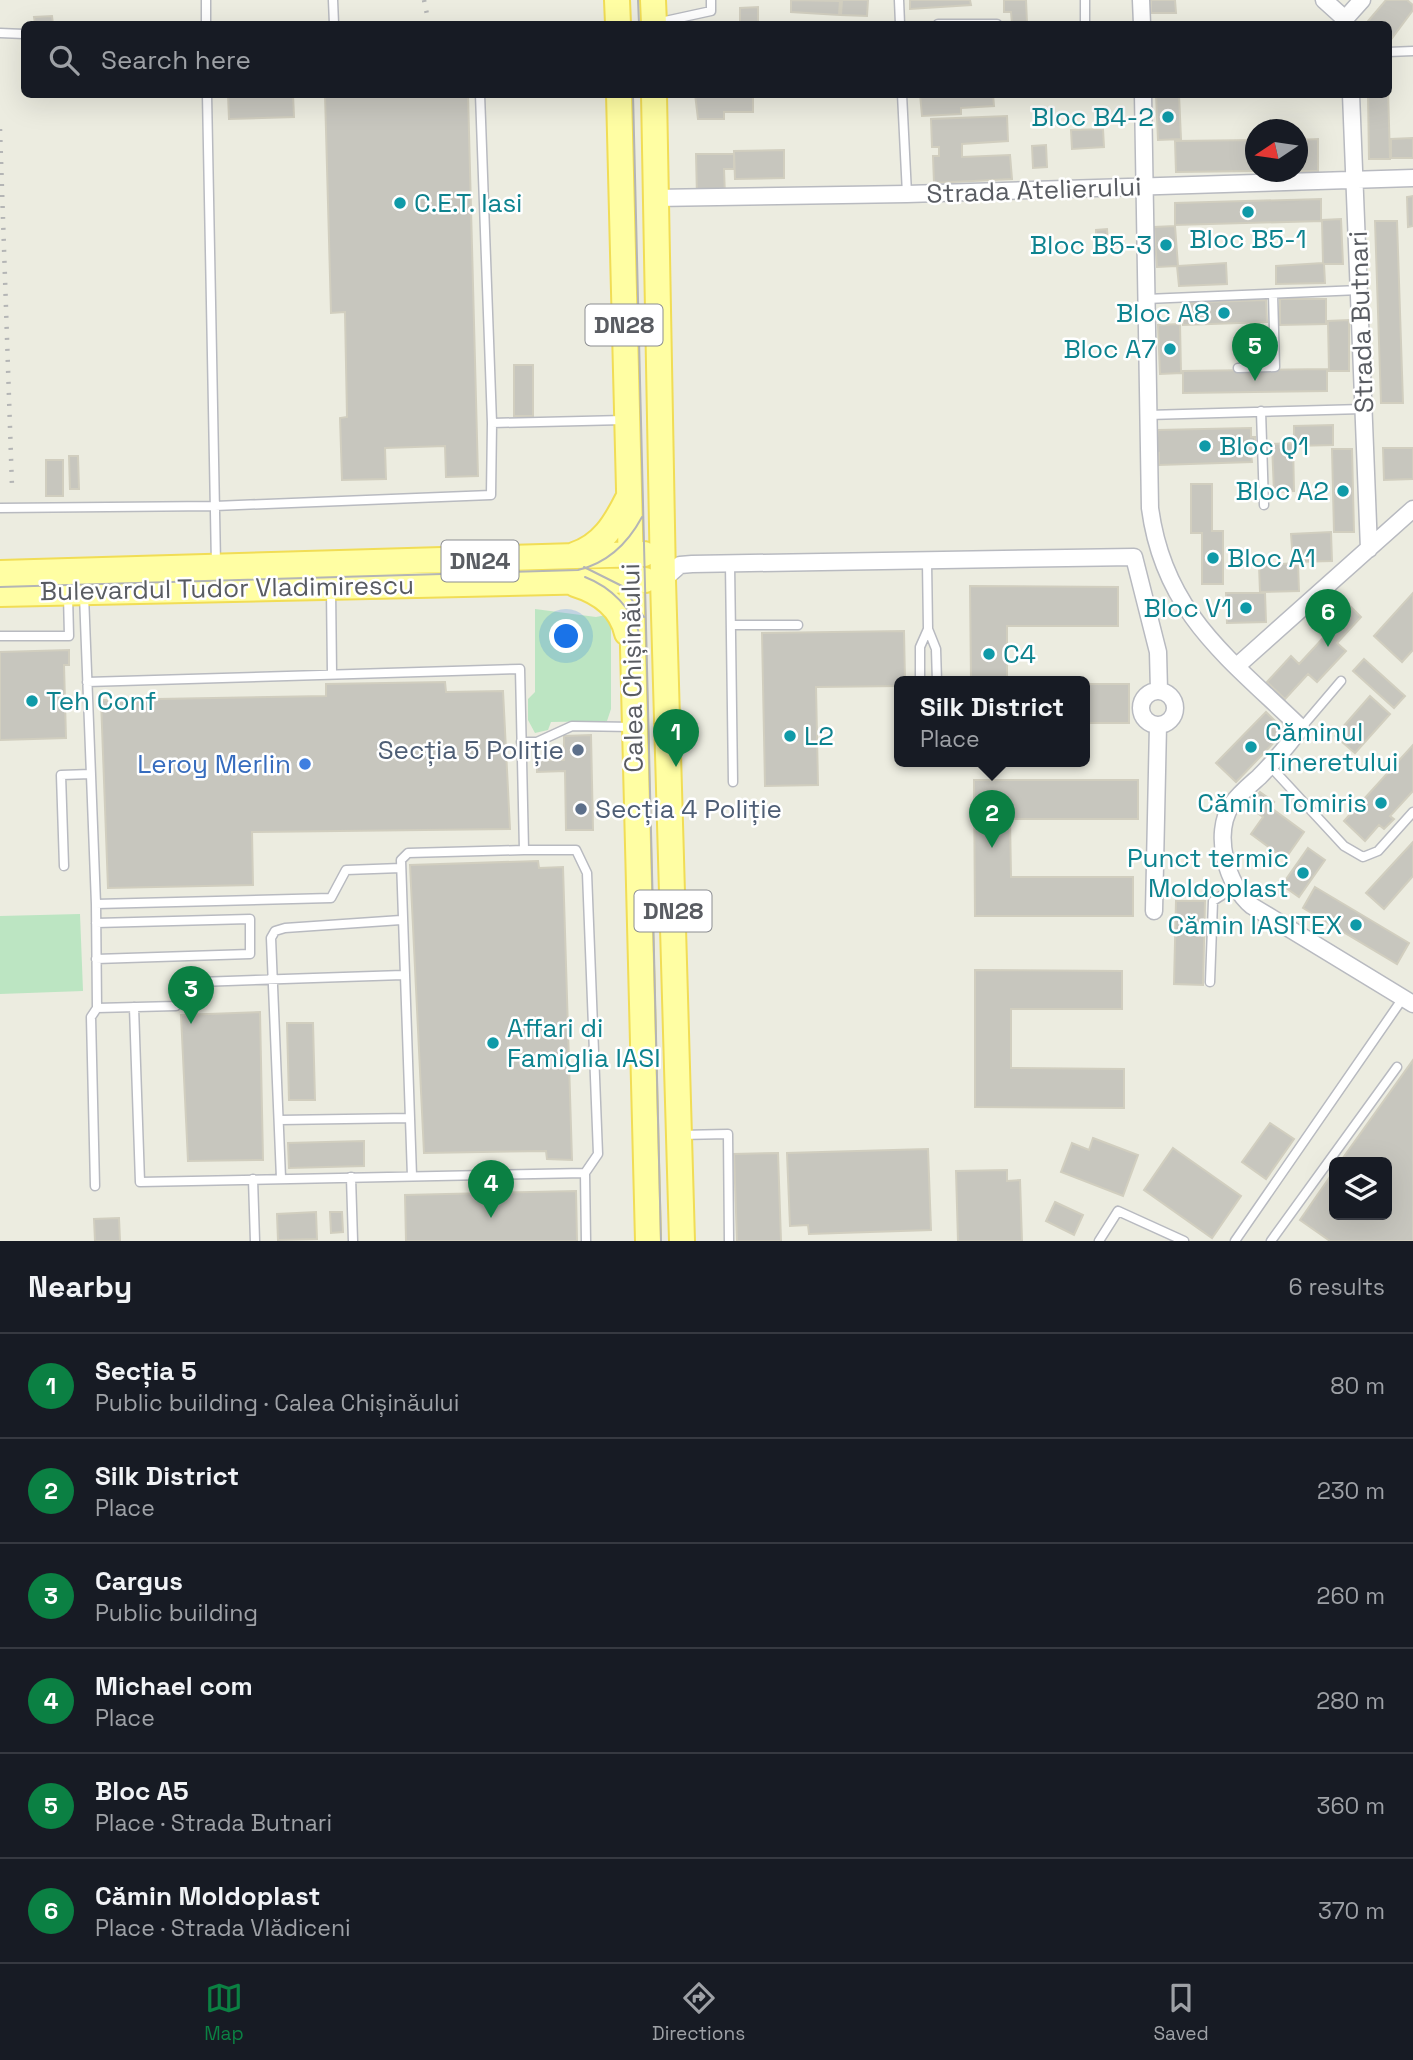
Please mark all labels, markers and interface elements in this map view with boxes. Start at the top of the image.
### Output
search box [21,21,1392,98]
icon: search [45,41,83,79]
text: Search here [101,43,251,77]
place label: Bloc B4-2 [1031,100,1154,134]
marker: Bloc B4-2 [1160,109,1176,125]
north arrow [1245,119,1308,182]
street label: Strada Atelierului [926,169,1142,211]
place label: C.E.T. Iasi [414,186,522,220]
marker: C.E.T. Iasi [392,195,408,211]
marker: Bloc B5-1 [1240,204,1256,220]
place label: Bloc B5-1 [1189,222,1307,256]
place label: Bloc B5-3 [1030,228,1152,262]
street label: Strada Butnari [1341,230,1381,414]
marker: Bloc B5-3 [1158,237,1174,253]
place label: Bloc A8 [1116,296,1210,330]
road number: DN28 [586,304,662,346]
marker: Bloc A8 [1216,305,1232,321]
pin: 5 [1232,323,1278,381]
place label: Bloc A7 [1063,332,1156,366]
marker: Bloc A7 [1162,341,1178,357]
place label: Bloc Q1 [1219,429,1309,463]
marker: Bloc Q1 [1197,438,1213,454]
place label: Bloc A2 [1235,474,1329,508]
marker: Bloc A2 [1335,483,1351,499]
road number: DN24 [442,540,518,582]
place label: Bloc A1 [1227,541,1316,575]
marker: Bloc A1 [1205,550,1221,566]
street label: Calea Chișinăului [613,563,651,773]
street label: Bulevardul Tudor Vladimirescu [40,568,414,608]
pin: 6 [1305,589,1351,647]
place label: Bloc V1 [1144,591,1232,625]
marker: Bloc V1 [1238,600,1254,616]
your location [549,619,583,653]
place label: C4 [1003,637,1036,671]
marker: C4 [981,646,997,662]
popup [894,676,1090,767]
place label: Teh Conf [46,684,157,718]
text: Silk District [920,690,1064,724]
marker: Teh Conf [24,693,40,709]
pin: 1 [653,709,699,767]
place label: Căminul Tineretului [1265,715,1399,779]
place label: L2 [804,719,834,753]
text: Place [920,724,980,754]
marker: L2 [782,728,798,744]
place label: Secția 5 Poliție [378,733,564,767]
marker: Căminul Tineretului [1243,739,1259,755]
marker: Secția 5 Poliție [570,742,586,758]
place label: Leroy Merlin [137,747,291,781]
marker: Leroy Merlin [297,756,313,772]
place label: Cămin Tomiris [1197,786,1367,820]
pin: 2 [969,790,1015,848]
place label: Secția 4 Poliție [595,792,782,826]
marker: Cămin Tomiris [1373,795,1389,811]
marker: Secția 4 Poliție [573,801,589,817]
place label: Punct termic Moldoplast [1127,841,1289,905]
marker: Punct termic Moldoplast [1295,865,1311,881]
road number: DN28 [634,890,712,931]
place label: Cămin IASITEX [1168,908,1342,942]
marker: Cămin IASITEX [1348,917,1364,933]
pin: 3 [168,966,214,1024]
place label: Affari di Famiglia IASI [507,1011,661,1075]
marker: Affari di Famiglia IASI [485,1035,501,1051]
map controls [1329,1157,1392,1220]
button: layers [1329,1157,1392,1220]
pin: 4 [468,1160,514,1218]
text: Nearby [28,1267,132,1306]
text: 6 results [1289,1272,1385,1302]
text: Secția 5 [95,1354,197,1388]
text: 1 [46,1371,56,1401]
text: 80 m [1330,1371,1385,1401]
text: Public building · Calea Chișinăului [95,1388,459,1418]
text: Silk District [95,1459,239,1493]
text: 2 [44,1476,58,1506]
text: 230 m [1317,1476,1385,1506]
text: Place [95,1493,155,1523]
text: Cargus [95,1564,183,1598]
text: 3 [44,1581,58,1611]
text: 260 m [1317,1581,1385,1611]
text: Public building [95,1598,258,1628]
text: Michael com [95,1669,253,1703]
text: 4 [44,1686,58,1716]
text: 280 m [1316,1686,1385,1716]
text: Place [95,1703,155,1733]
text: Bloc A5 [95,1774,189,1808]
text: 5 [44,1791,58,1821]
text: 360 m [1317,1791,1385,1821]
text: Place · Strada Butnari [95,1808,332,1838]
text: Cămin Moldoplast [95,1879,320,1913]
text: 6 [44,1896,58,1926]
text: 370 m [1318,1896,1385,1926]
text: Place · Strada Vlădiceni [95,1913,351,1943]
tab: Map [204,1979,244,2046]
tab: Directions [652,1979,745,2046]
tab: Saved [1153,1979,1209,2046]

